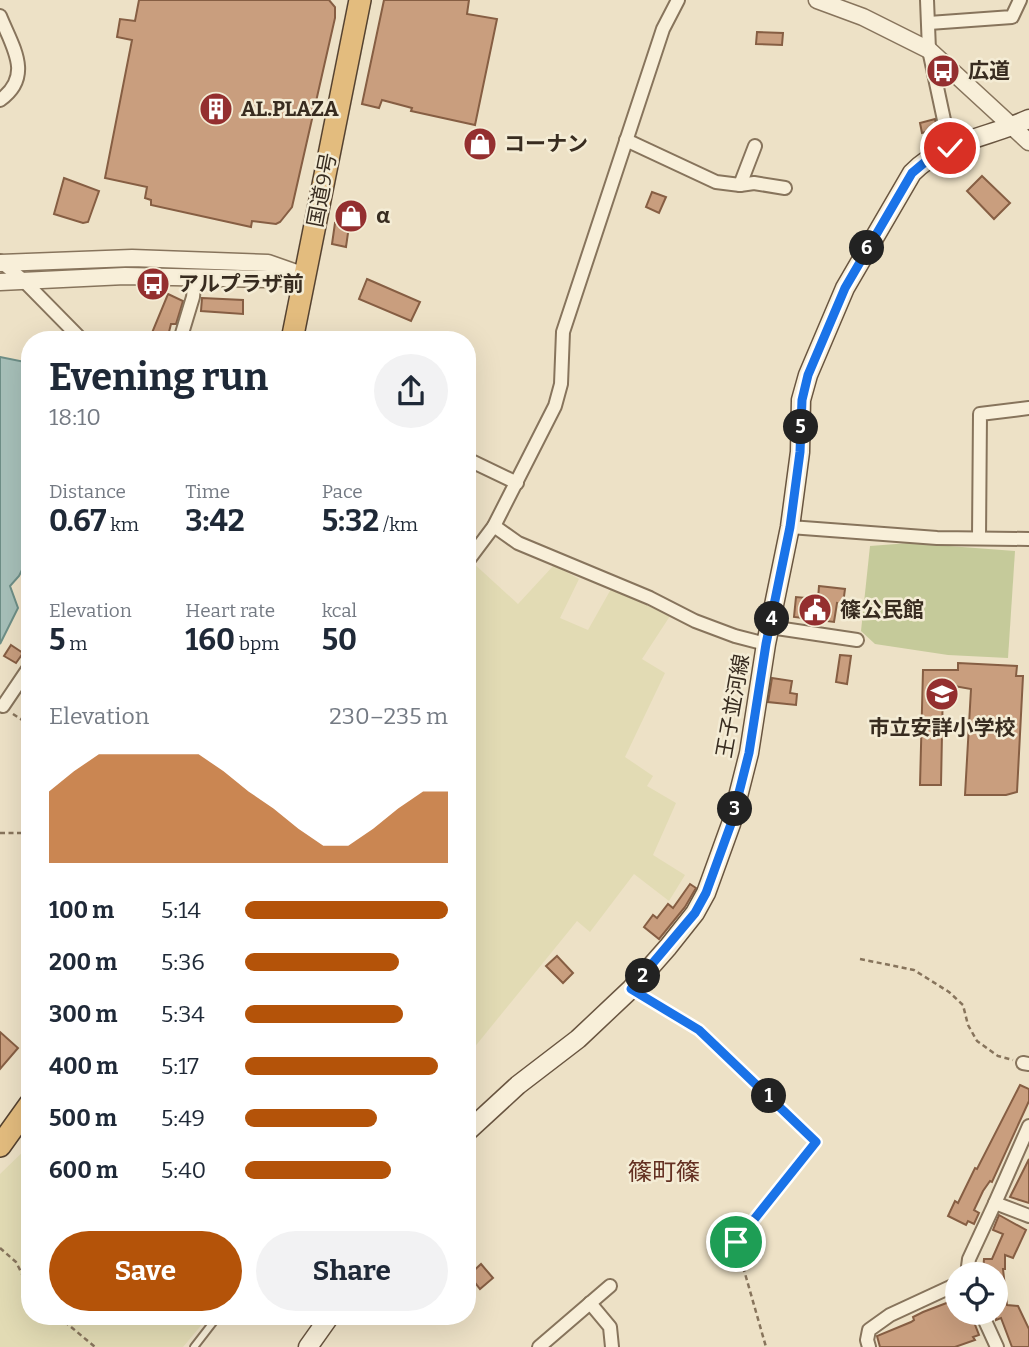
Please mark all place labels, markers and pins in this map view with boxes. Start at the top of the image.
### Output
bus stop icon: 広道 [924,52,962,90]
place label: 広道 [968,58,1010,84]
building icon: AL.PLAZA [197,90,235,128]
place label: AL.PLAZA [241,96,339,122]
pin [920,118,980,178]
shop icon: コーナン [461,125,499,163]
place label: コーナン [504,131,588,157]
shop icon: α [332,197,370,235]
place label: α [376,203,390,229]
pin: 6 [850,230,884,266]
bus stop icon: アルプラザ前 [134,265,172,303]
place label: アルプラザ前 [178,271,304,297]
pin: 5 [784,410,818,444]
public building icon: 篠公民館 [796,591,834,629]
place label: 篠公民館 [840,597,924,623]
pin: 4 [754,602,790,636]
school or university icon: 市立安詳小学校 [923,675,961,713]
place label: 市立安詳小学校 [869,715,1016,741]
pin: 3 [718,792,752,826]
pin: 2 [626,958,660,993]
pin: 1 [752,1078,786,1114]
pin [706,1212,766,1272]

